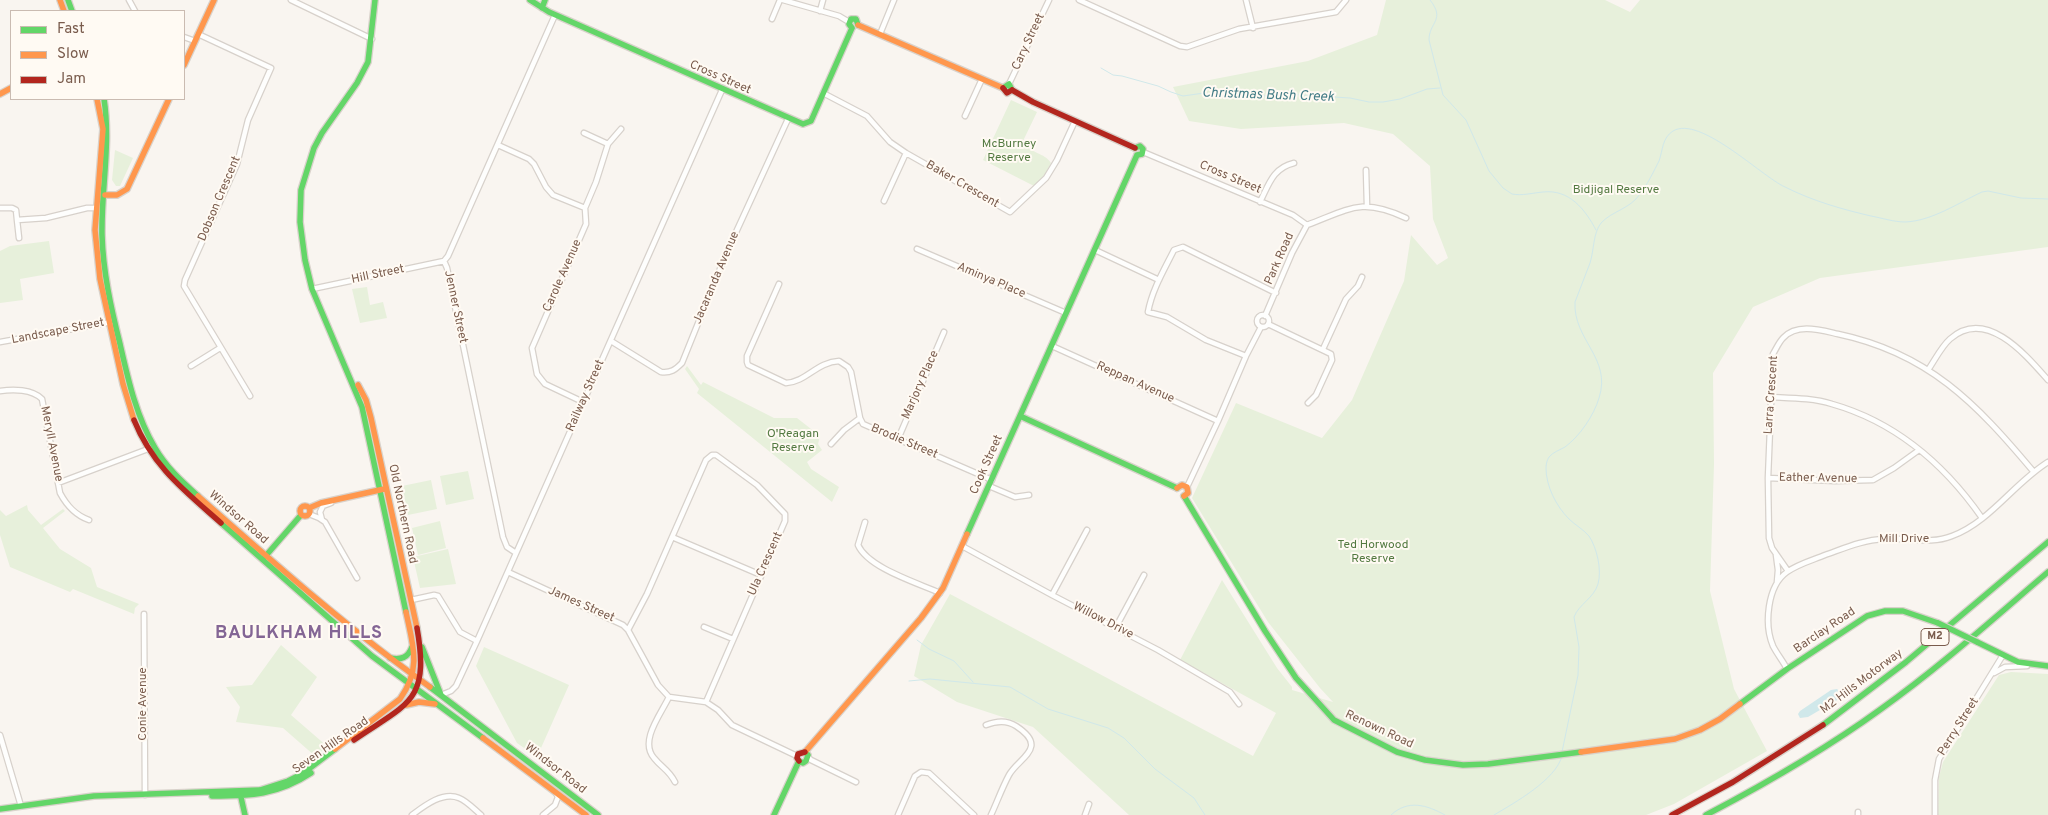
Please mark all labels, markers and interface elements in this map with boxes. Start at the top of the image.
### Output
legend [10,10,185,100]
street label: Cary Street [1010,11,1048,73]
text: Fast [57,20,85,39]
text: Slow [57,45,89,64]
street label: Cross Street [687,58,753,98]
text: Jam [57,70,86,89]
water label: Christmas Bush Creek [1202,85,1334,107]
park label: McBurney Reserve [982,138,1036,166]
street label: Dobson Crescent [196,154,244,244]
street label: Baker Crescent [923,158,1001,212]
street label: Cross Street [1197,159,1263,197]
park label: Bidjigal Reserve [1573,184,1659,198]
street label: Jacaranda Avenue [691,230,743,326]
street label: Park Road [1262,231,1298,287]
street label: Carole Avenue [541,238,585,314]
street label: Aminya Place [955,260,1027,302]
street label: Hill Street [350,262,406,288]
street label: Jenner Street [440,269,470,345]
street label: Landscape Street [10,316,106,348]
street label: Marjory Place [899,348,943,422]
street label: Larra Crescent [1762,355,1782,435]
street label: Railway Street [564,358,608,434]
street label: Reppan Avenue [1094,359,1176,407]
street label: Meryll Avenue [37,405,65,483]
street label: Brodie Street [868,421,940,463]
park label: O'Reagan Reserve [767,428,819,456]
street label: Cook Street [967,433,1007,497]
street label: Old Northern Road [384,463,420,565]
street label: Eather Avenue [1779,471,1857,487]
street label: Windsor Road [205,488,271,548]
street label: Ula Crescent [746,530,786,598]
street label: Mill Drive [1879,533,1929,547]
park label: Ted Horwood Reserve [1338,539,1408,567]
street label: James Street [546,584,616,626]
street label: Willow Drive [1070,600,1136,642]
street label: Barclay Road [1791,605,1859,657]
district label: BAULKHAM HILLS [213,623,385,645]
road number: M2 [1921,628,1949,646]
street label: M2 Hills Motorway [1818,646,1906,718]
street label: Conie Avenue [137,667,151,741]
street label: Perry Street [1935,695,1983,759]
street label: Renown Road [1343,708,1415,752]
street label: Seven Hills Road [290,714,372,778]
street label: Windsor Road [521,740,589,798]

